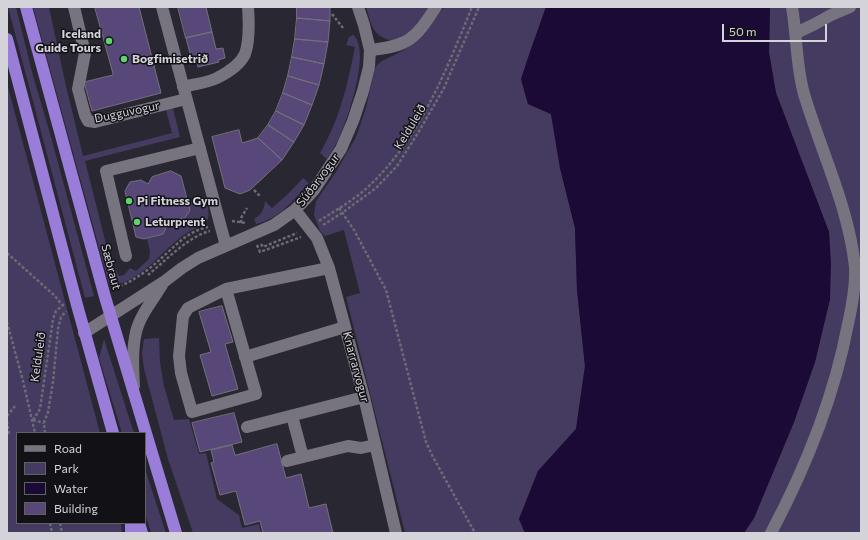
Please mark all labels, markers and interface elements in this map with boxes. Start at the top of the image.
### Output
scale bar [724,16,829,42]
text: 50 m [729,24,757,38]
place label: Iceland Guide Tours [35,27,101,55]
marker: Iceland Guide Tours [104,36,114,46]
place label: Bogfimisetrið [132,52,208,66]
marker: Bogfimisetrið [119,54,129,64]
street label: Dugguvogur [93,98,161,126]
street label: Kelduleið [391,102,429,152]
street label: Súðarvogur [293,151,343,209]
place label: Pi Fitness Gym [137,194,218,208]
marker: Pi Fitness Gym [124,196,134,206]
place label: Leturprent [145,215,205,229]
marker: Leturprent [132,217,142,227]
street label: Sæbraut [98,243,124,291]
street label: Knarrarvogur [340,330,372,404]
street label: Kelduleið [27,331,49,383]
legend [16,432,146,524]
text: Road [54,441,82,455]
text: Park [54,461,79,475]
text: Water [54,481,88,495]
text: Building [54,501,98,515]

